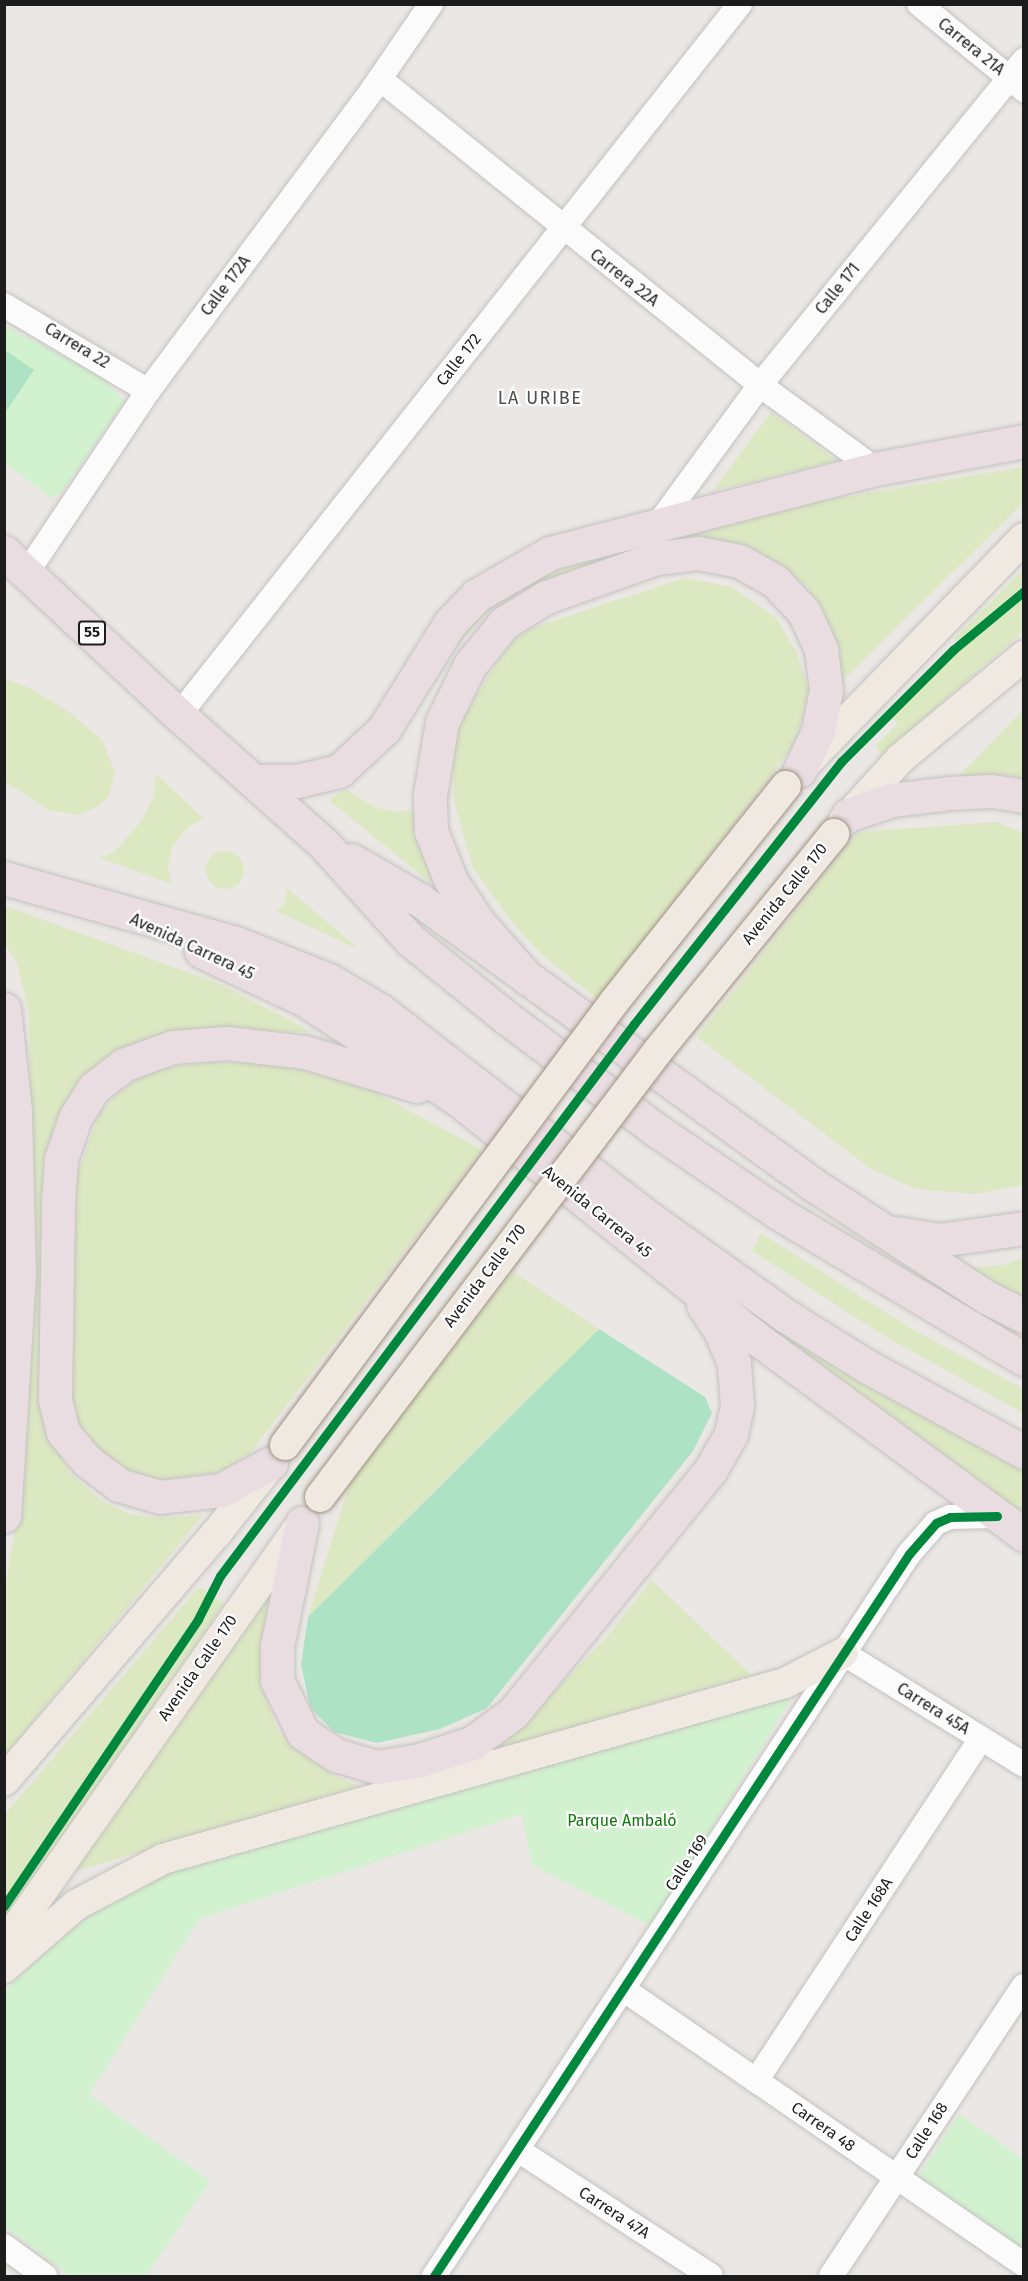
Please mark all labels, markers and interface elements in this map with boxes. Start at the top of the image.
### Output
street label: Carrera 21A [934,14,1008,80]
street label: Carrera 22A [586,245,662,311]
street label: Calle 172A [197,252,255,320]
street label: Calle 171 [812,260,864,318]
street label: Carrera 22 [41,319,113,373]
street label: Calle 172 [433,330,485,390]
district label: LA URIBE [498,387,582,409]
road number: 55 [77,621,107,645]
street label: Avenida Calle 170 [738,840,832,948]
street label: Avenida Carrera 45 [127,910,257,984]
street label: Avenida Carrera 45 [538,1162,656,1262]
street label: Avenida Calle 170 [440,1221,530,1331]
street label: Avenida Calle 170 [154,1612,242,1724]
street label: Carrera 45A [893,1679,973,1739]
park label: Parque Ambaló [567,1811,677,1831]
street label: Calle 169 [662,1831,712,1895]
street label: Calle 168A [841,1874,897,1946]
street label: Carrera 48 [787,2098,859,2156]
street label: Calle 168 [902,2099,952,2163]
street label: Carrera 47A [575,2183,653,2243]

